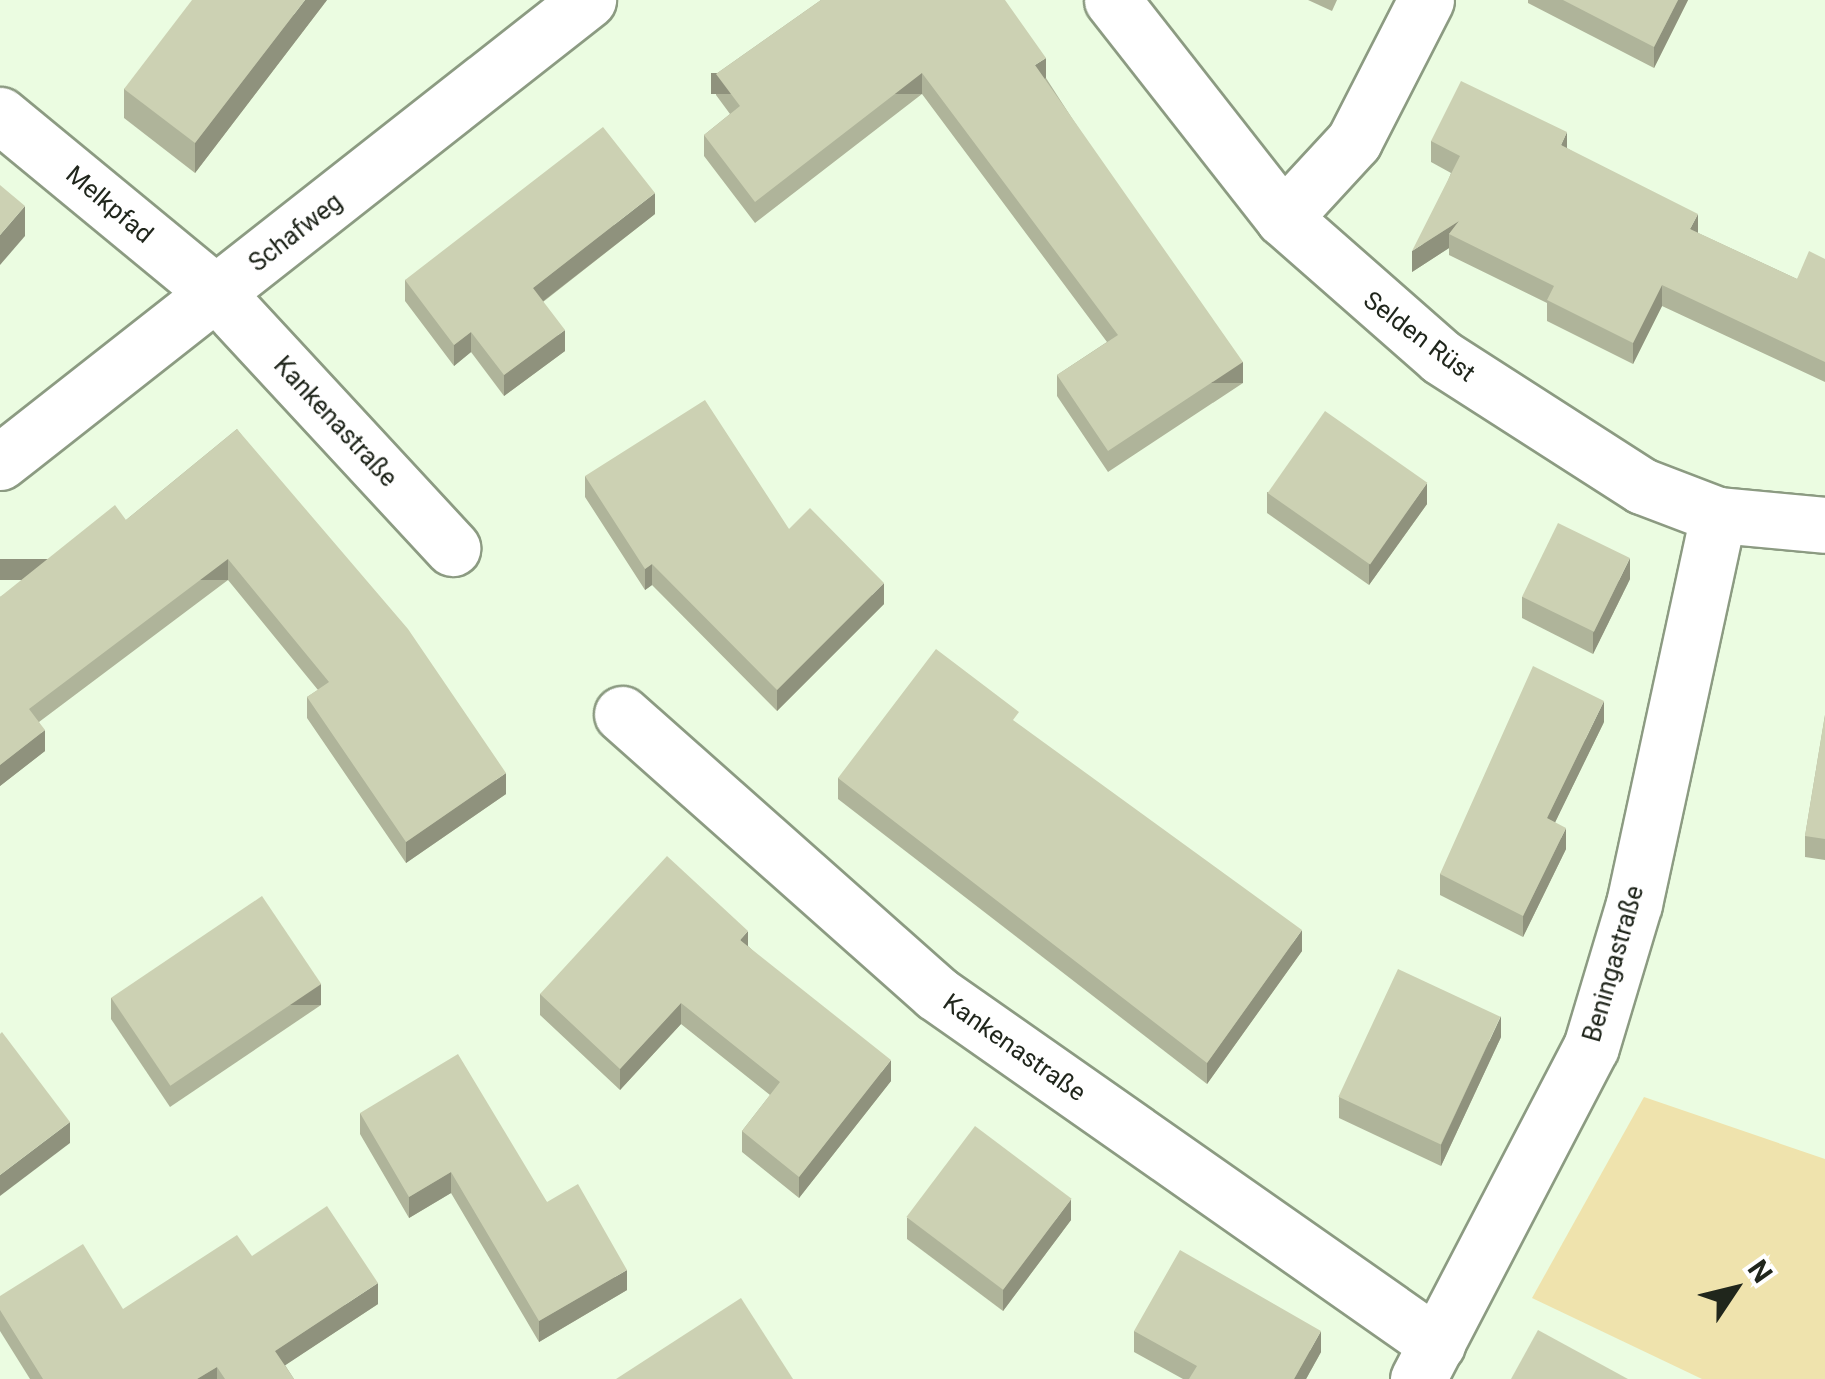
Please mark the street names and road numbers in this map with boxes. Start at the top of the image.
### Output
street label: Melkpfad [59,160,159,250]
street label: Schafweg [243,187,349,279]
street label: Selden Rüst [1357,285,1481,389]
street label: Kankenastraße [267,351,403,493]
street label: Beningastraße [1577,883,1651,1045]
street label: Kankenastraße [937,988,1091,1108]

